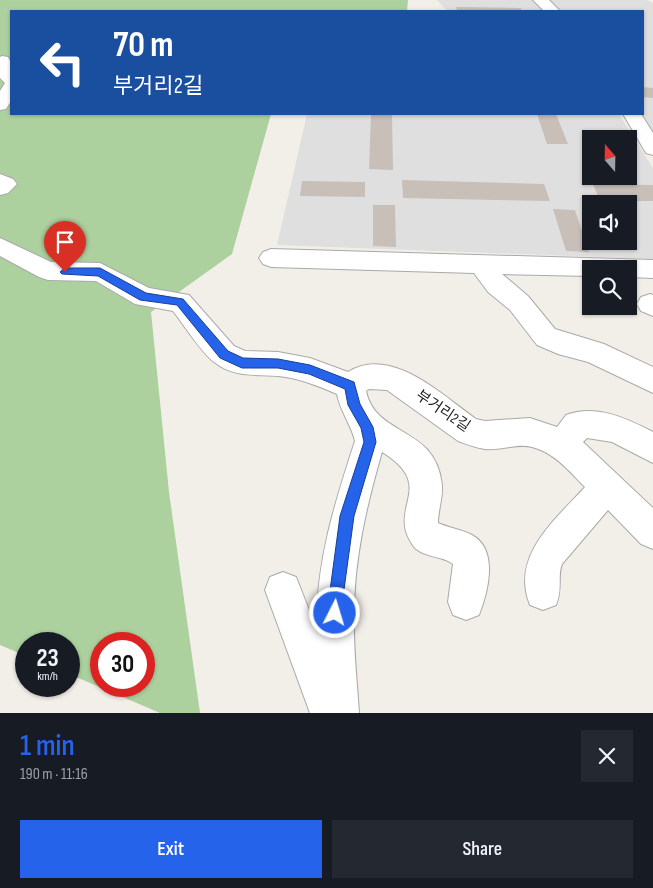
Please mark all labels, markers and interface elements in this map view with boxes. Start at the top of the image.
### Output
text: 70 m [113,24,173,67]
icon: left [30,30,95,95]
text: 부거리2길 [113,73,203,100]
north arrow [582,130,638,185]
map controls [582,130,637,315]
button: sound [582,195,637,250]
pin [44,221,86,272]
icon: arrive [51,228,79,256]
button: search [582,260,637,315]
street label: 부거리2길 [412,386,474,436]
position arrow [308,586,360,638]
speed limit sign: 30 [90,632,155,697]
text: 23 [36,643,59,674]
text: km/h [37,669,58,684]
text: 1 min [20,728,75,764]
button: close [581,730,633,782]
text: 190 m · 11:16 [20,765,88,784]
button: Exit [20,820,322,878]
button: Share [332,820,633,878]

